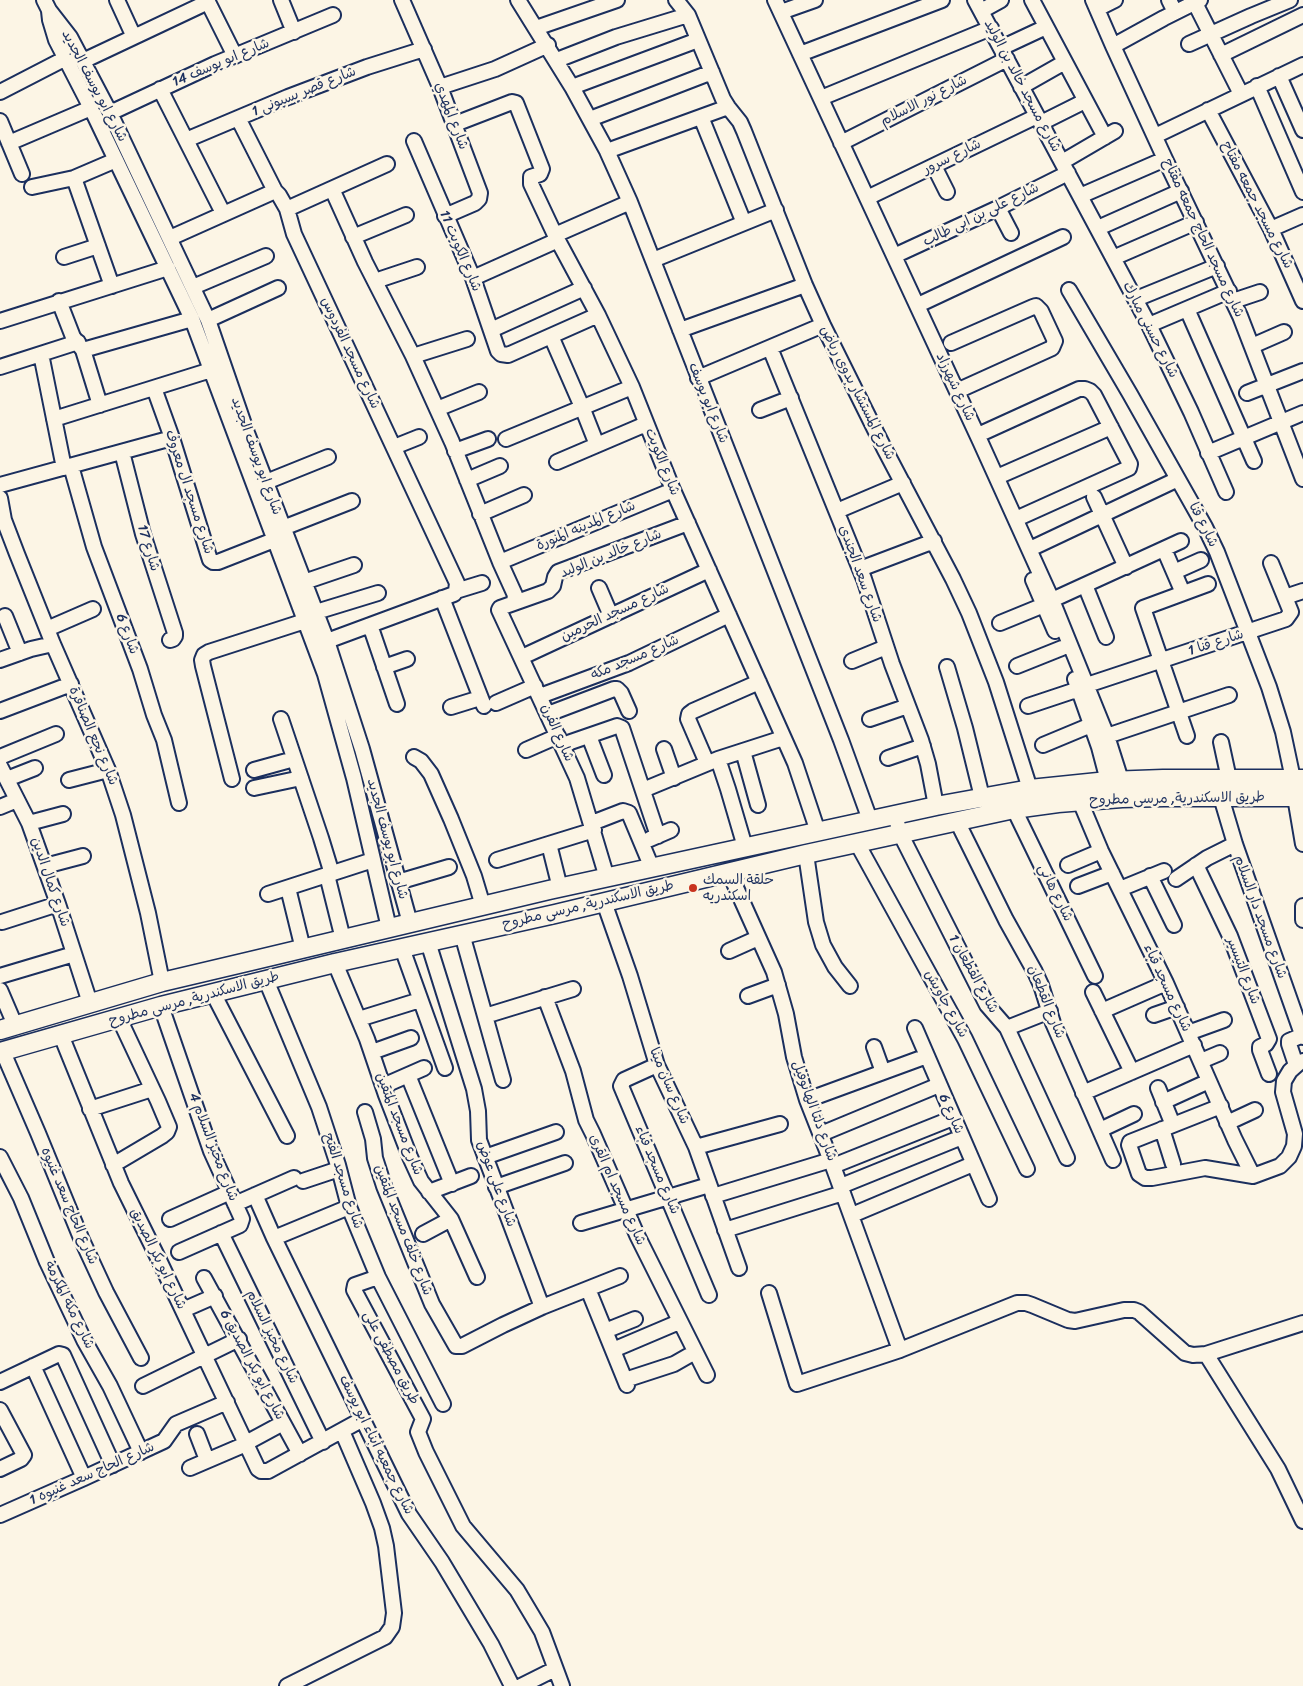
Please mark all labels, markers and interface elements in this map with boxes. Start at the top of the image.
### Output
street label: شارع مسجد خالد بن الوليد [980,17,1064,155]
street label: شارع ابو يوسف الجديد [57,27,131,145]
street label: شارع ابو يوسف 14 [170,35,272,91]
street label: شارع قصر بسيونى 1 [249,63,359,121]
street label: شارع نور الاسلام [878,72,970,130]
street label: شارع المهدي [430,80,472,152]
street label: شارع سرور [920,136,984,178]
street label: شارع مسجد جمعه مفتاح [1218,138,1296,272]
street label: شارع مسجد الحاج جمعه مفتاح [1159,156,1247,320]
street label: شارع على بن ابى طالب [920,180,1042,250]
street label: شارع الكويت 11 [435,208,485,294]
street label: شارع حسنى مبارك [1119,279,1181,381]
street label: شارع مسجد الفردوس [317,294,383,412]
street label: شارع المستشار بدوى رياض [816,323,898,463]
street label: شارع شهرزاد [932,350,978,424]
street label: شارع ابو يوسف [684,360,732,446]
street label: شارع ابو يوسف الجديد [227,395,285,517]
street label: شارع الكويت [641,426,683,498]
street label: شارع مسجد ال معروف [161,428,217,556]
street label: شارع المدينه المنورة [534,498,638,554]
street label: شارع قنا [1185,500,1221,550]
street label: شارع 17 [133,523,163,573]
street label: شارع سعد الجندى [835,523,885,625]
street label: شارع خالد بن الوليد [558,526,664,582]
street label: شارع مسجد الحرمين [558,581,672,645]
street label: شارع 6 [112,611,142,657]
street label: شارع قنا 1 [1186,626,1246,660]
street label: شارع مسجد مكه [588,632,682,684]
street label: شارع نجع الصناقرة [65,684,121,788]
street label: شارع الفرن [537,702,577,764]
street label: شارع ابو يوسف الجديد [363,777,411,901]
street label: طريق الاسكندرية, مرسى مطروح [1089,789,1265,809]
street label: شارع كمال الدين [27,835,73,929]
street label: شارع مسجد دار السلام [1230,853,1290,981]
street label: شارع هاني [1034,862,1076,924]
place label: حلقة السمك اسكندريه [703,872,774,904]
street label: طريق الاسكندرية, مرسى مطروح [501,877,675,933]
marker: حلقة السمك اسكندريه [687,882,699,894]
street label: شارع القطعان 1 [944,932,1002,1016]
street label: شارع التيسير [1223,935,1263,1007]
street label: شارع مسجد قباء [1139,941,1195,1035]
street label: شارع القطعان [1024,963,1068,1041]
street label: شارع جاويش [921,967,971,1041]
street label: طريق الاسكندرية, مرسى مطروح [107,968,281,1030]
street label: شارع سان مينا [645,1045,693,1127]
street label: شارع دلتا الهانوفيل [788,1058,840,1164]
street label: شارع مسجد المتقين [372,1070,426,1178]
street label: شارع مخبز السلام 4 [185,1090,241,1204]
street label: شارع 6 [935,1091,967,1137]
street label: شارع مسجد قباء [631,1123,683,1217]
street label: شارع مسجد الفتح [320,1131,366,1231]
street label: شارع مسجد ام القرى [585,1132,649,1248]
street label: شارع على عوض [473,1139,519,1229]
street label: شارع الحاج سعد غنيوه [37,1145,101,1267]
street label: شارع خلف مسجد المتقين [370,1162,436,1298]
street label: شارع ابو بكر الصديق [126,1206,190,1312]
street label: شارع مكه المكرمة [40,1258,98,1352]
street label: شارع مخبز السلام [242,1287,302,1387]
street label: شارع ابو بكر الصديق 6 [216,1307,288,1423]
street label: طريق مصطفى على [359,1308,423,1408]
street label: شارع جمعيه أبناء ابو يوسف [335,1373,417,1517]
street label: شارع الحاج سعد غنيوه 1 [27,1439,157,1509]

